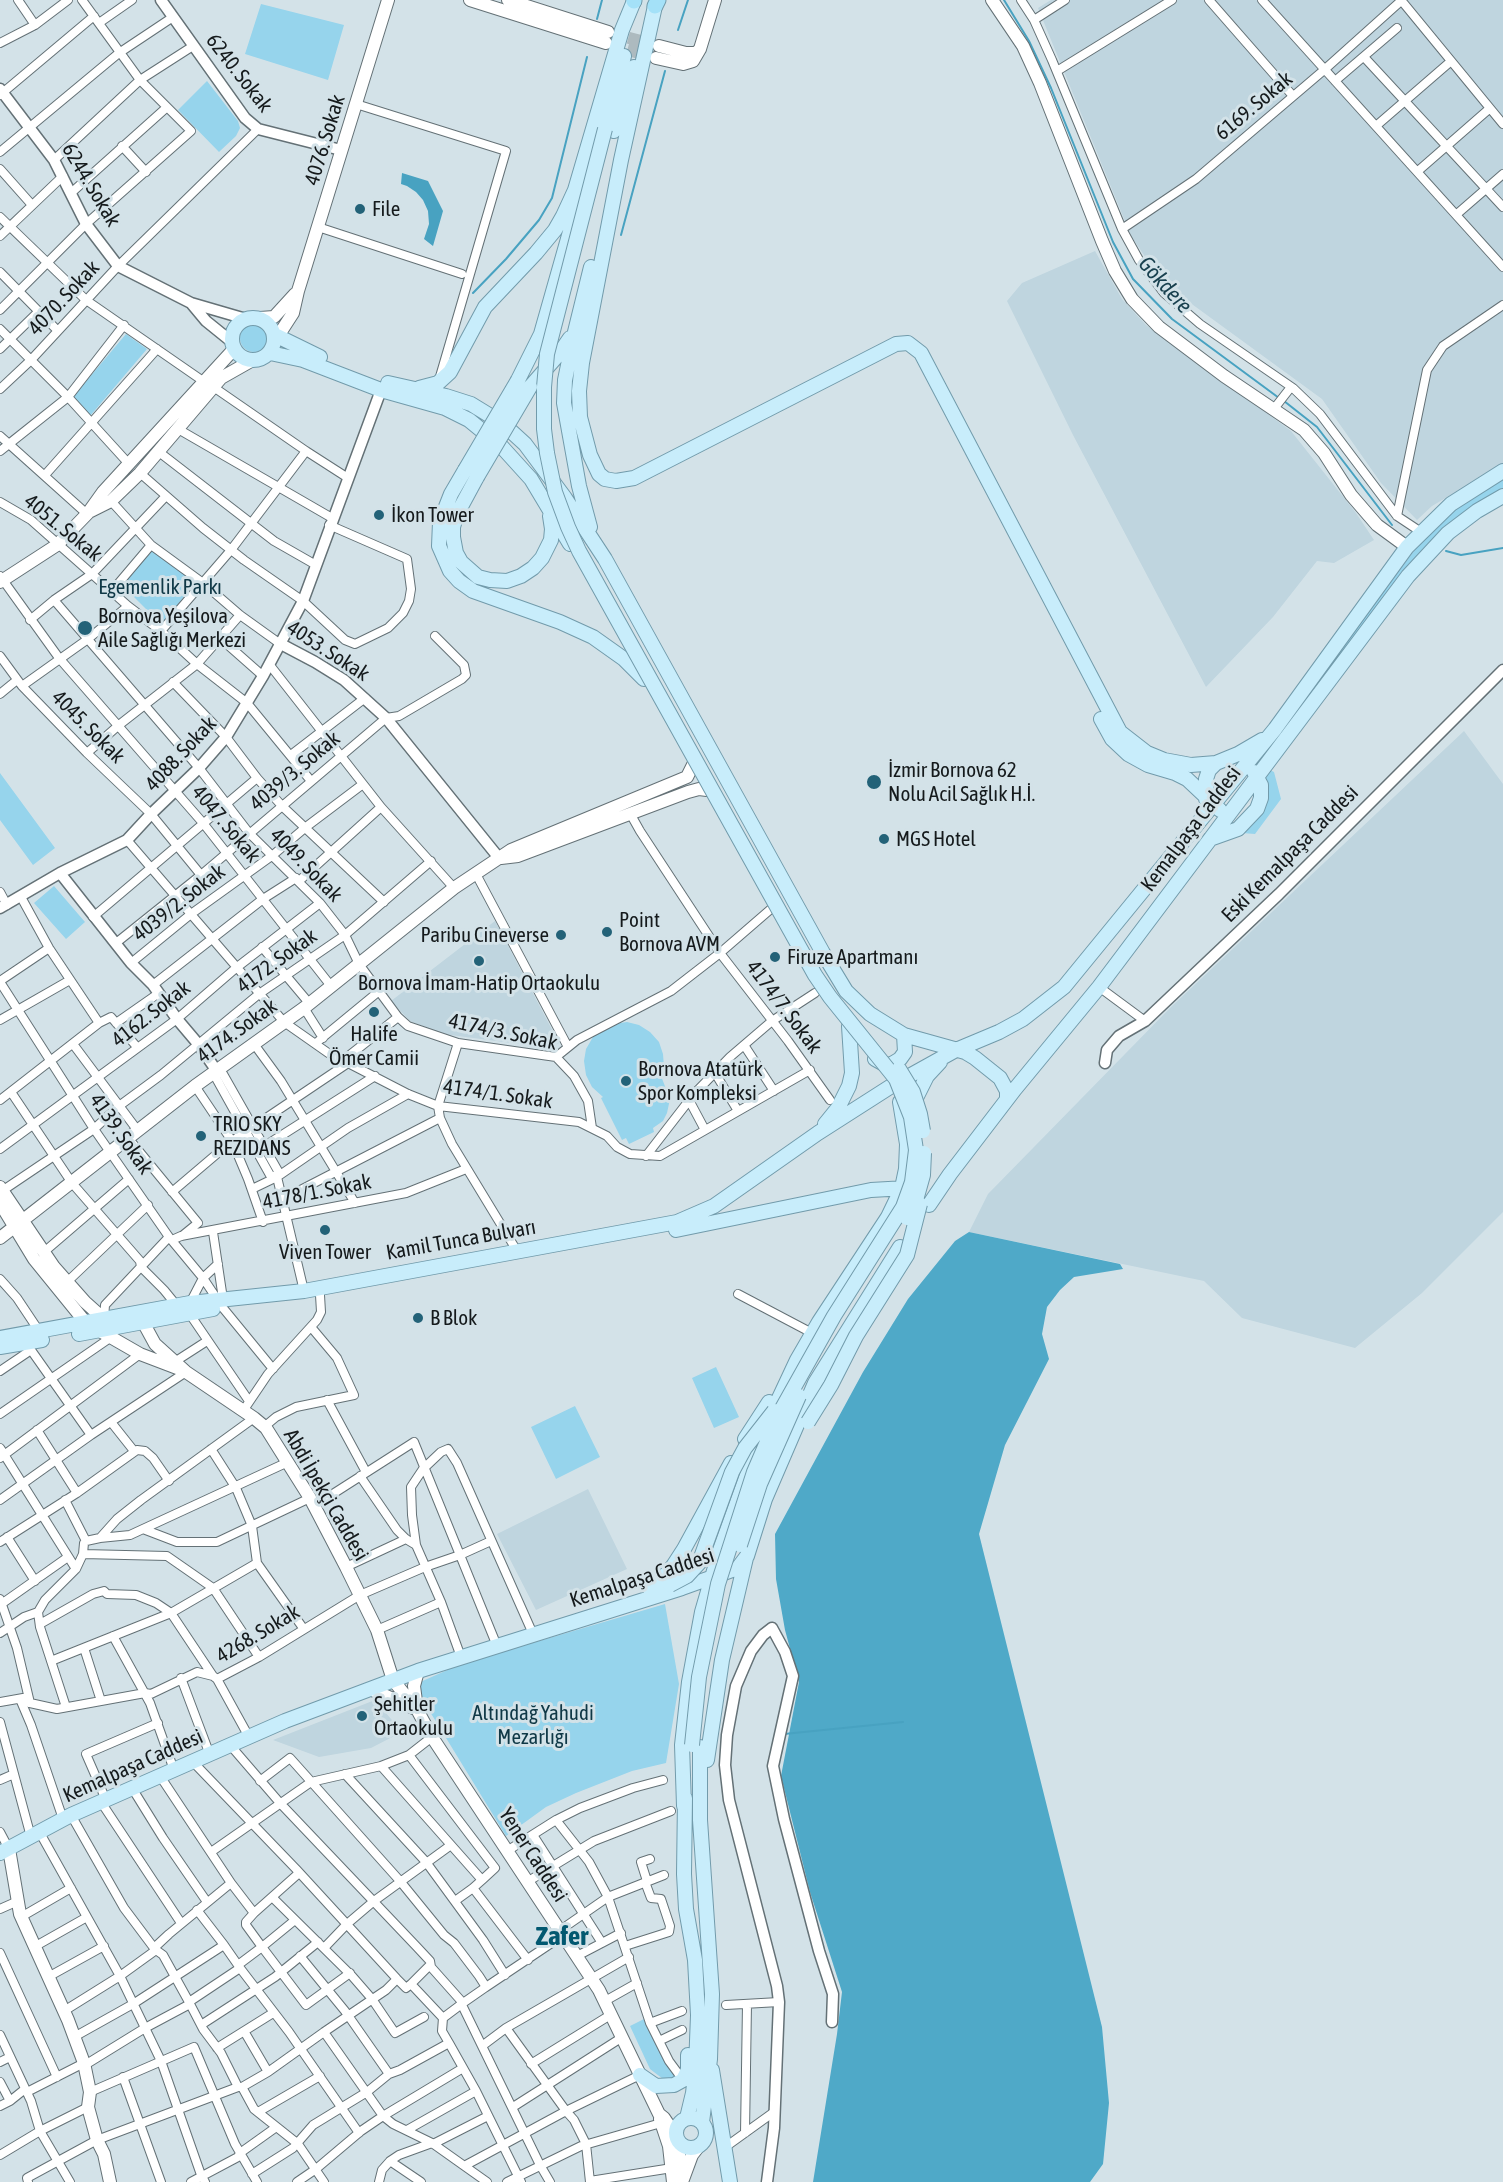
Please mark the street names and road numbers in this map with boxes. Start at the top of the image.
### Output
street label: 6240. Sokak [200,29,278,117]
street label: 6169. Sokak [1210,66,1298,146]
street label: 4076. Sokak [299,92,351,188]
street label: 6244. Sokak [56,139,126,231]
street label: 4070. Sokak [23,255,105,341]
street label: 4051. Sokak [19,489,107,567]
street label: 4053. Sokak [282,615,374,687]
street label: 4045. Sokak [46,685,130,769]
street label: 4088. Sokak [140,711,222,797]
street label: 4039/3. Sokak [245,726,345,816]
street label: Kemalpaşa Caddesi [1136,761,1246,897]
street label: 4047. Sokak [186,780,266,868]
street label: Eski Kemalpaşa Caddesi [1216,780,1364,928]
street label: 4049. Sokak [265,823,347,907]
street label: 4039/2. Sokak [128,859,230,947]
street label: 4172. Sokak [232,923,322,999]
street label: 4174/7. Sokak [741,955,827,1059]
street label: 4162. Sokak [107,975,195,1053]
street label: 4174. Sokak [192,993,282,1069]
street label: 4174/3. Sokak [447,1008,559,1056]
street label: 4174/1. Sokak [442,1074,554,1114]
street label: 4139. Sokak [84,1089,158,1179]
street label: 4178/1. Sokak [261,1169,373,1215]
street label: Kamil Tunca Bulvarı [384,1214,538,1266]
street label: Abdi İpekçi Caddesi [278,1425,374,1565]
street label: Kemalpaşa Caddesi [567,1543,717,1613]
street label: 4268. Sokak [212,1599,304,1669]
street label: Kemalpaşa Caddesi [59,1724,207,1808]
street label: Yener Caddesi [493,1803,573,1907]

